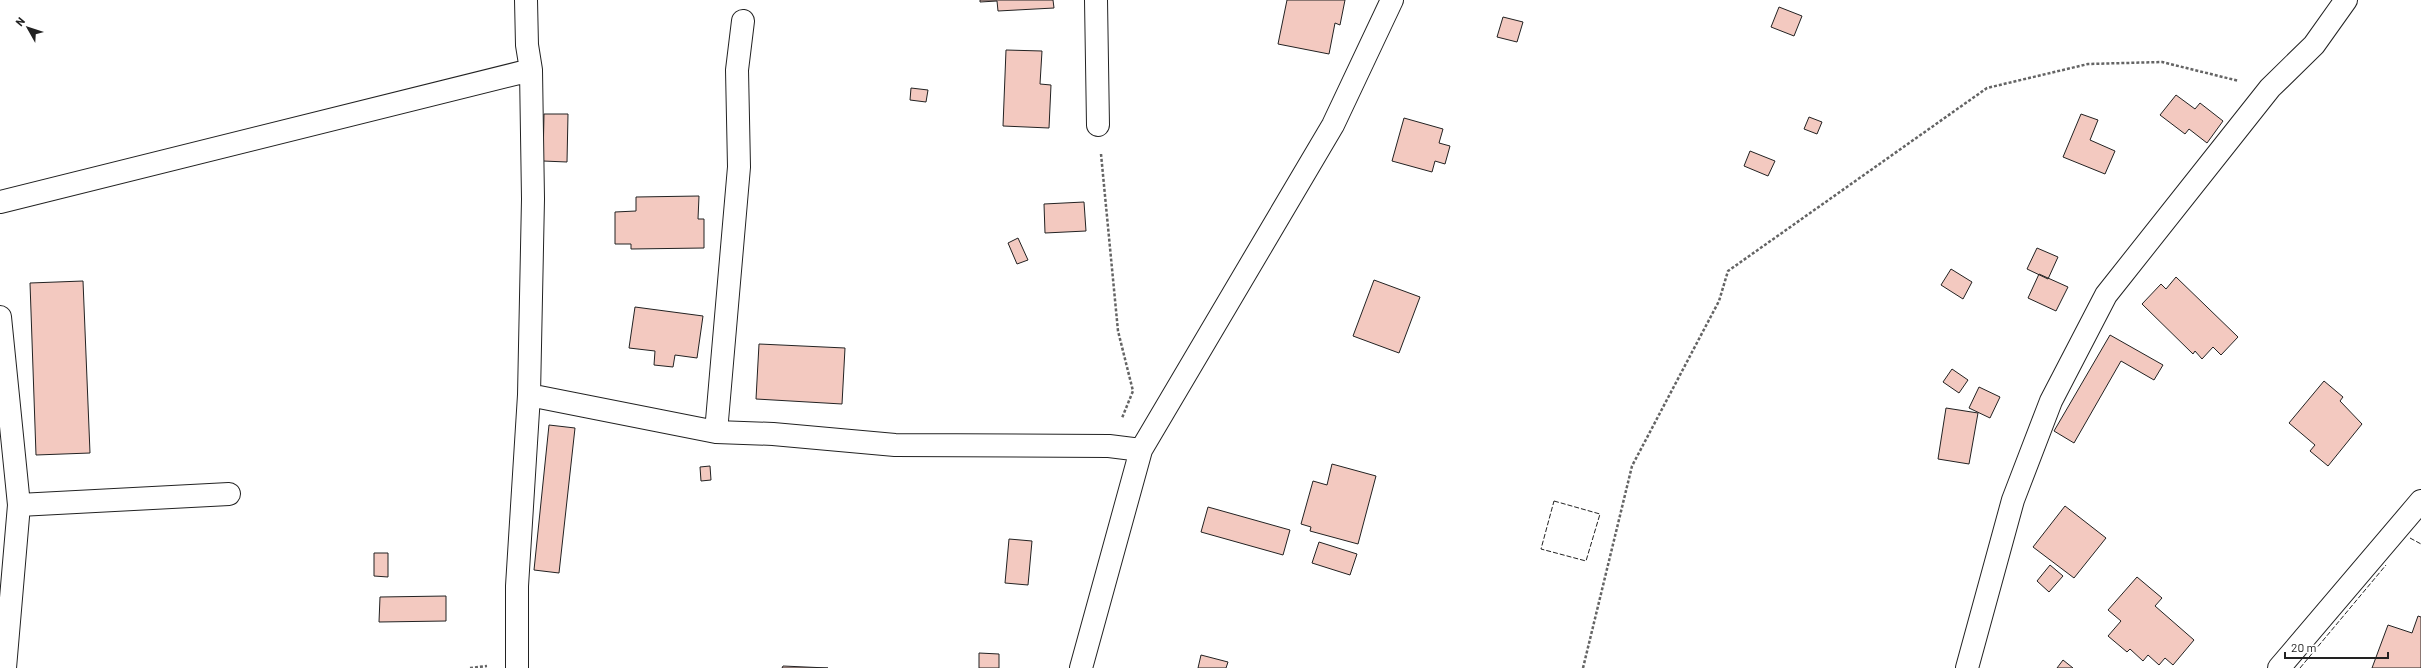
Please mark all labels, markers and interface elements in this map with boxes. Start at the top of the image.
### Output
north arrow [8,8,48,48]
text: N [12,14,27,28]
scale bar [2285,634,2388,660]
text: 20 m [2291,640,2317,654]

